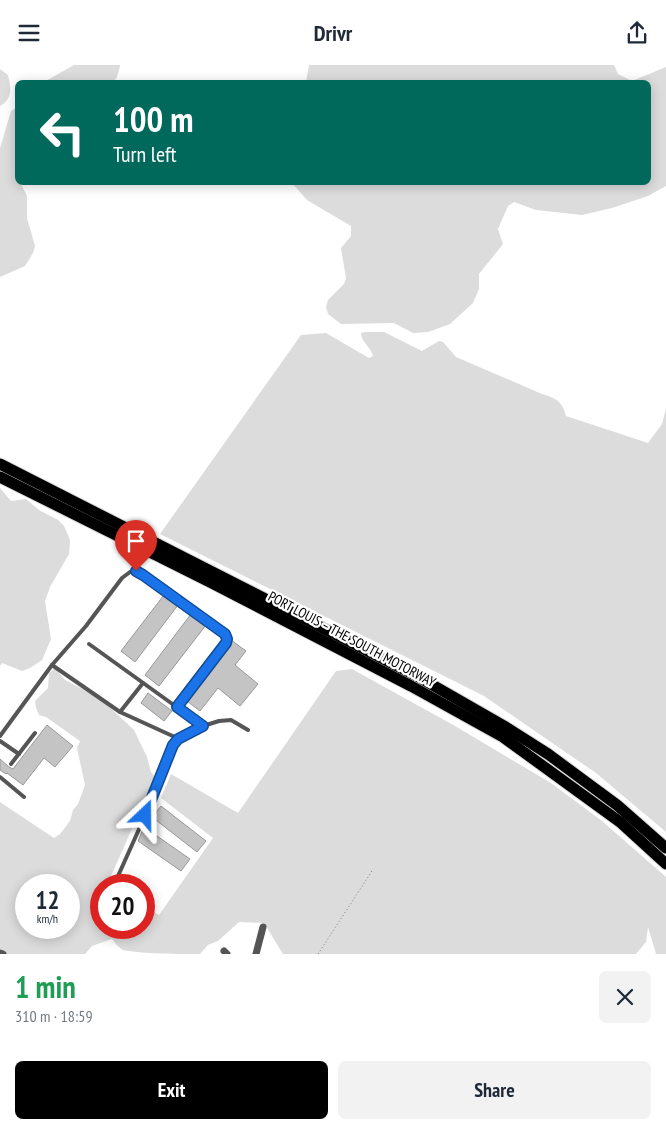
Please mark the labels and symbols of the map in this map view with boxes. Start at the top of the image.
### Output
pin [115,520,157,571]
street label: PORT LOUIS – THE SOUTH MOTORWAY [265,587,439,691]
position arrow [118,788,170,840]
speed limit sign: 20 [90,874,155,939]

